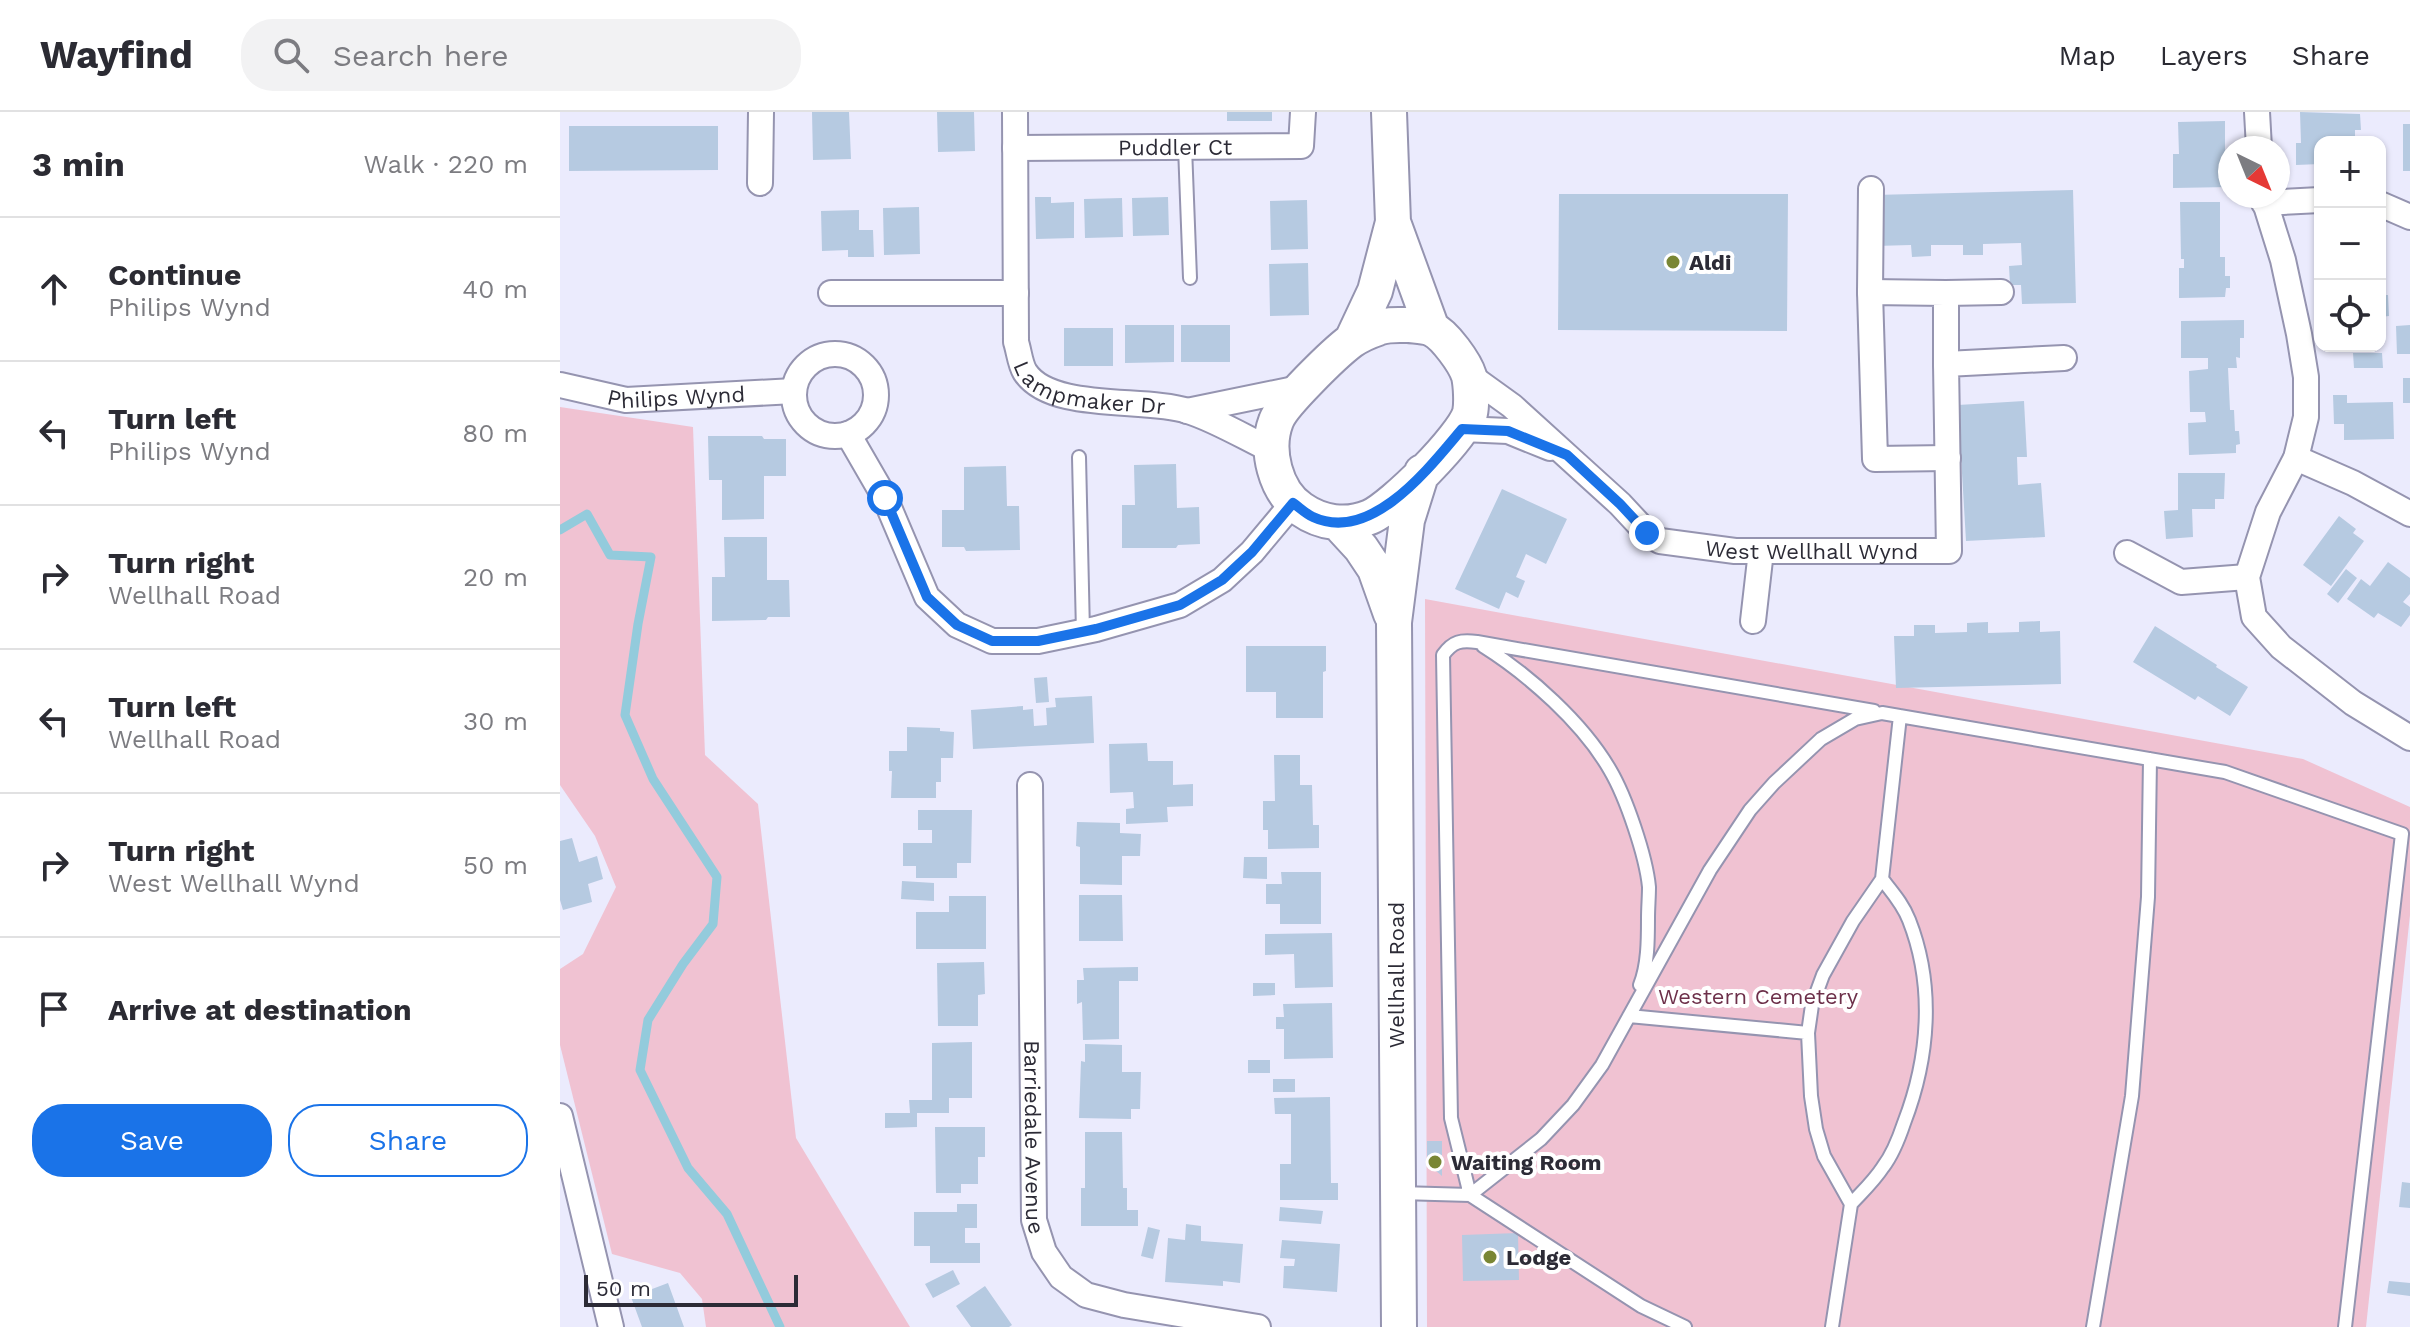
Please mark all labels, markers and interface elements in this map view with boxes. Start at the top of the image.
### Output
search box [241,19,801,91]
text: Wayfind [40,33,193,77]
icon: search [269,33,313,77]
text: Search here [333,38,509,73]
text: Map [2059,39,2116,72]
text: Layers [2160,39,2248,72]
text: Share [2292,39,2370,72]
street label: Puddler Ct [1118,134,1232,160]
north arrow [2218,136,2290,208]
map controls [2314,136,2386,352]
button: + [2314,136,2386,208]
text: 3 min [32,144,125,184]
text: Walk · 220 m [363,149,528,179]
button: − [2314,208,2386,280]
place label: Aldi [1689,250,1731,275]
marker: Aldi [1664,253,1682,271]
text: Continue [108,257,241,292]
icon: ahead [32,267,76,311]
text: 40 m [462,274,528,304]
button: locate [2314,280,2386,352]
text: Philips Wynd [108,292,271,322]
street label: Lampmaker Dr [1008,357,1167,419]
street label: Philips Wynd [605,382,746,413]
text: Turn left [108,401,236,436]
icon: left [32,411,76,455]
text: 80 m [462,418,528,448]
text: Philips Wynd [108,436,271,466]
route start [867,480,903,516]
route end [1629,515,1665,551]
street label: West Wellhall Wynd [1704,535,1918,564]
text: Turn right [108,545,254,580]
icon: right [32,555,76,599]
text: 20 m [463,562,528,592]
text: Wellhall Road [108,580,281,610]
text: Turn left [108,689,236,724]
icon: left [32,699,76,743]
text: 30 m [463,706,528,736]
text: Wellhall Road [108,724,281,754]
text: Turn right [108,833,254,868]
icon: right [32,843,76,887]
text: 50 m [463,850,528,880]
text: West Wellhall Wynd [108,868,360,898]
street label: Wellhall Road [1384,902,1409,1048]
park label: Western Cemetery [1658,984,1859,1009]
icon: arrive [32,987,76,1031]
text: Arrive at destination [108,992,412,1027]
street label: Barriedale Avenue [1019,1040,1050,1237]
button: Save [32,1104,272,1177]
button: Share [288,1104,528,1177]
place label: Waiting Room [1451,1150,1602,1175]
marker: Waiting Room [1426,1153,1444,1171]
place label: Lodge [1506,1245,1571,1270]
marker: Lodge [1481,1248,1499,1266]
scale bar [584,1271,798,1307]
text: 50 m [596,1276,651,1301]

